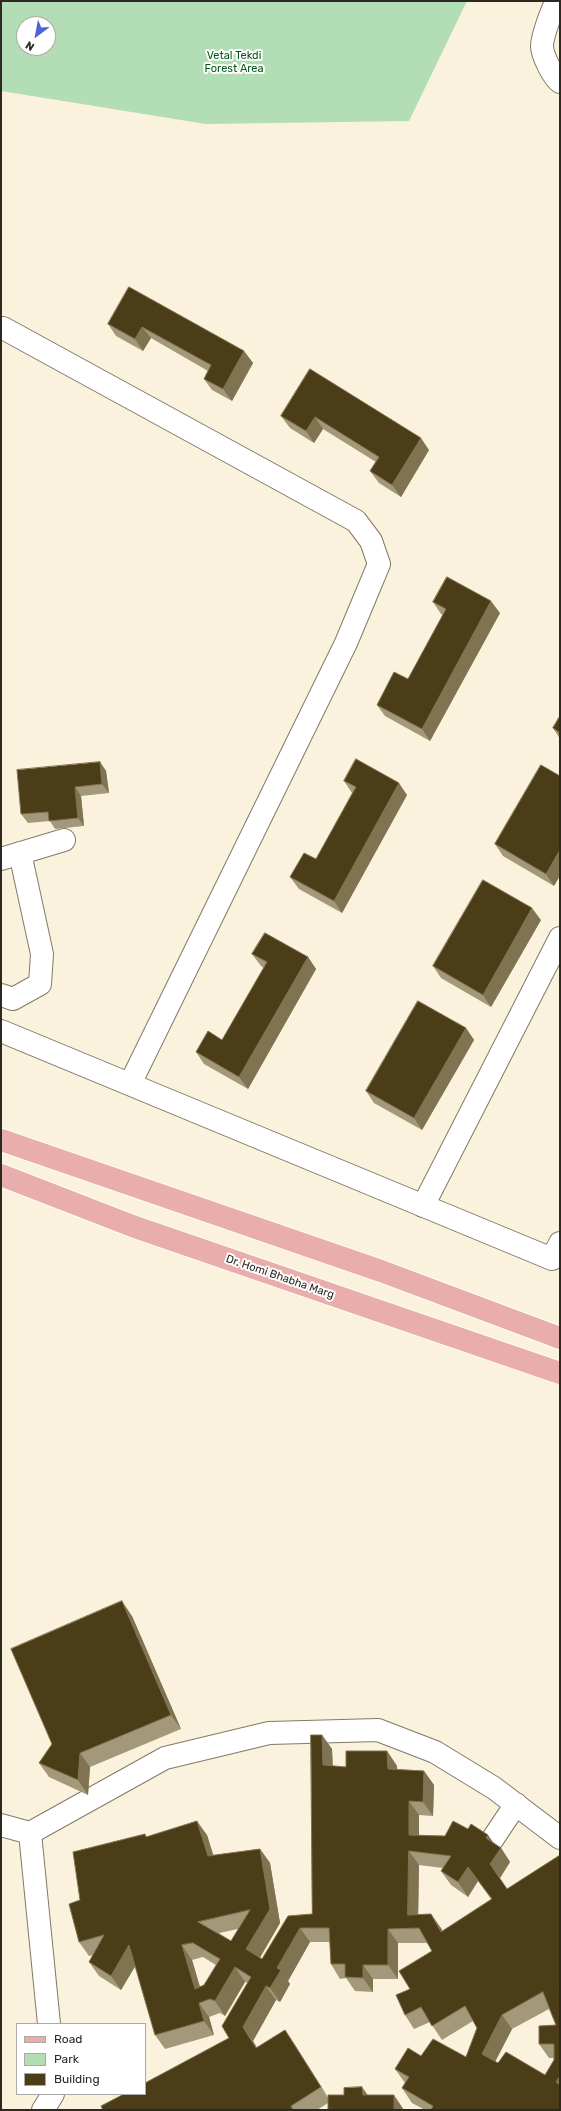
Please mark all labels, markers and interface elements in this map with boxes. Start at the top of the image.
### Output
north arrow [16,16,56,56]
text: N [23,38,37,53]
park label: Vetal Tekdi Forest Area [204,49,264,75]
street label: Dr. Homi Bhabha Marg [224,1252,336,1302]
legend [16,2023,146,2095]
text: Road [54,2032,82,2046]
text: Park [54,2052,79,2066]
text: Building [54,2072,100,2086]

